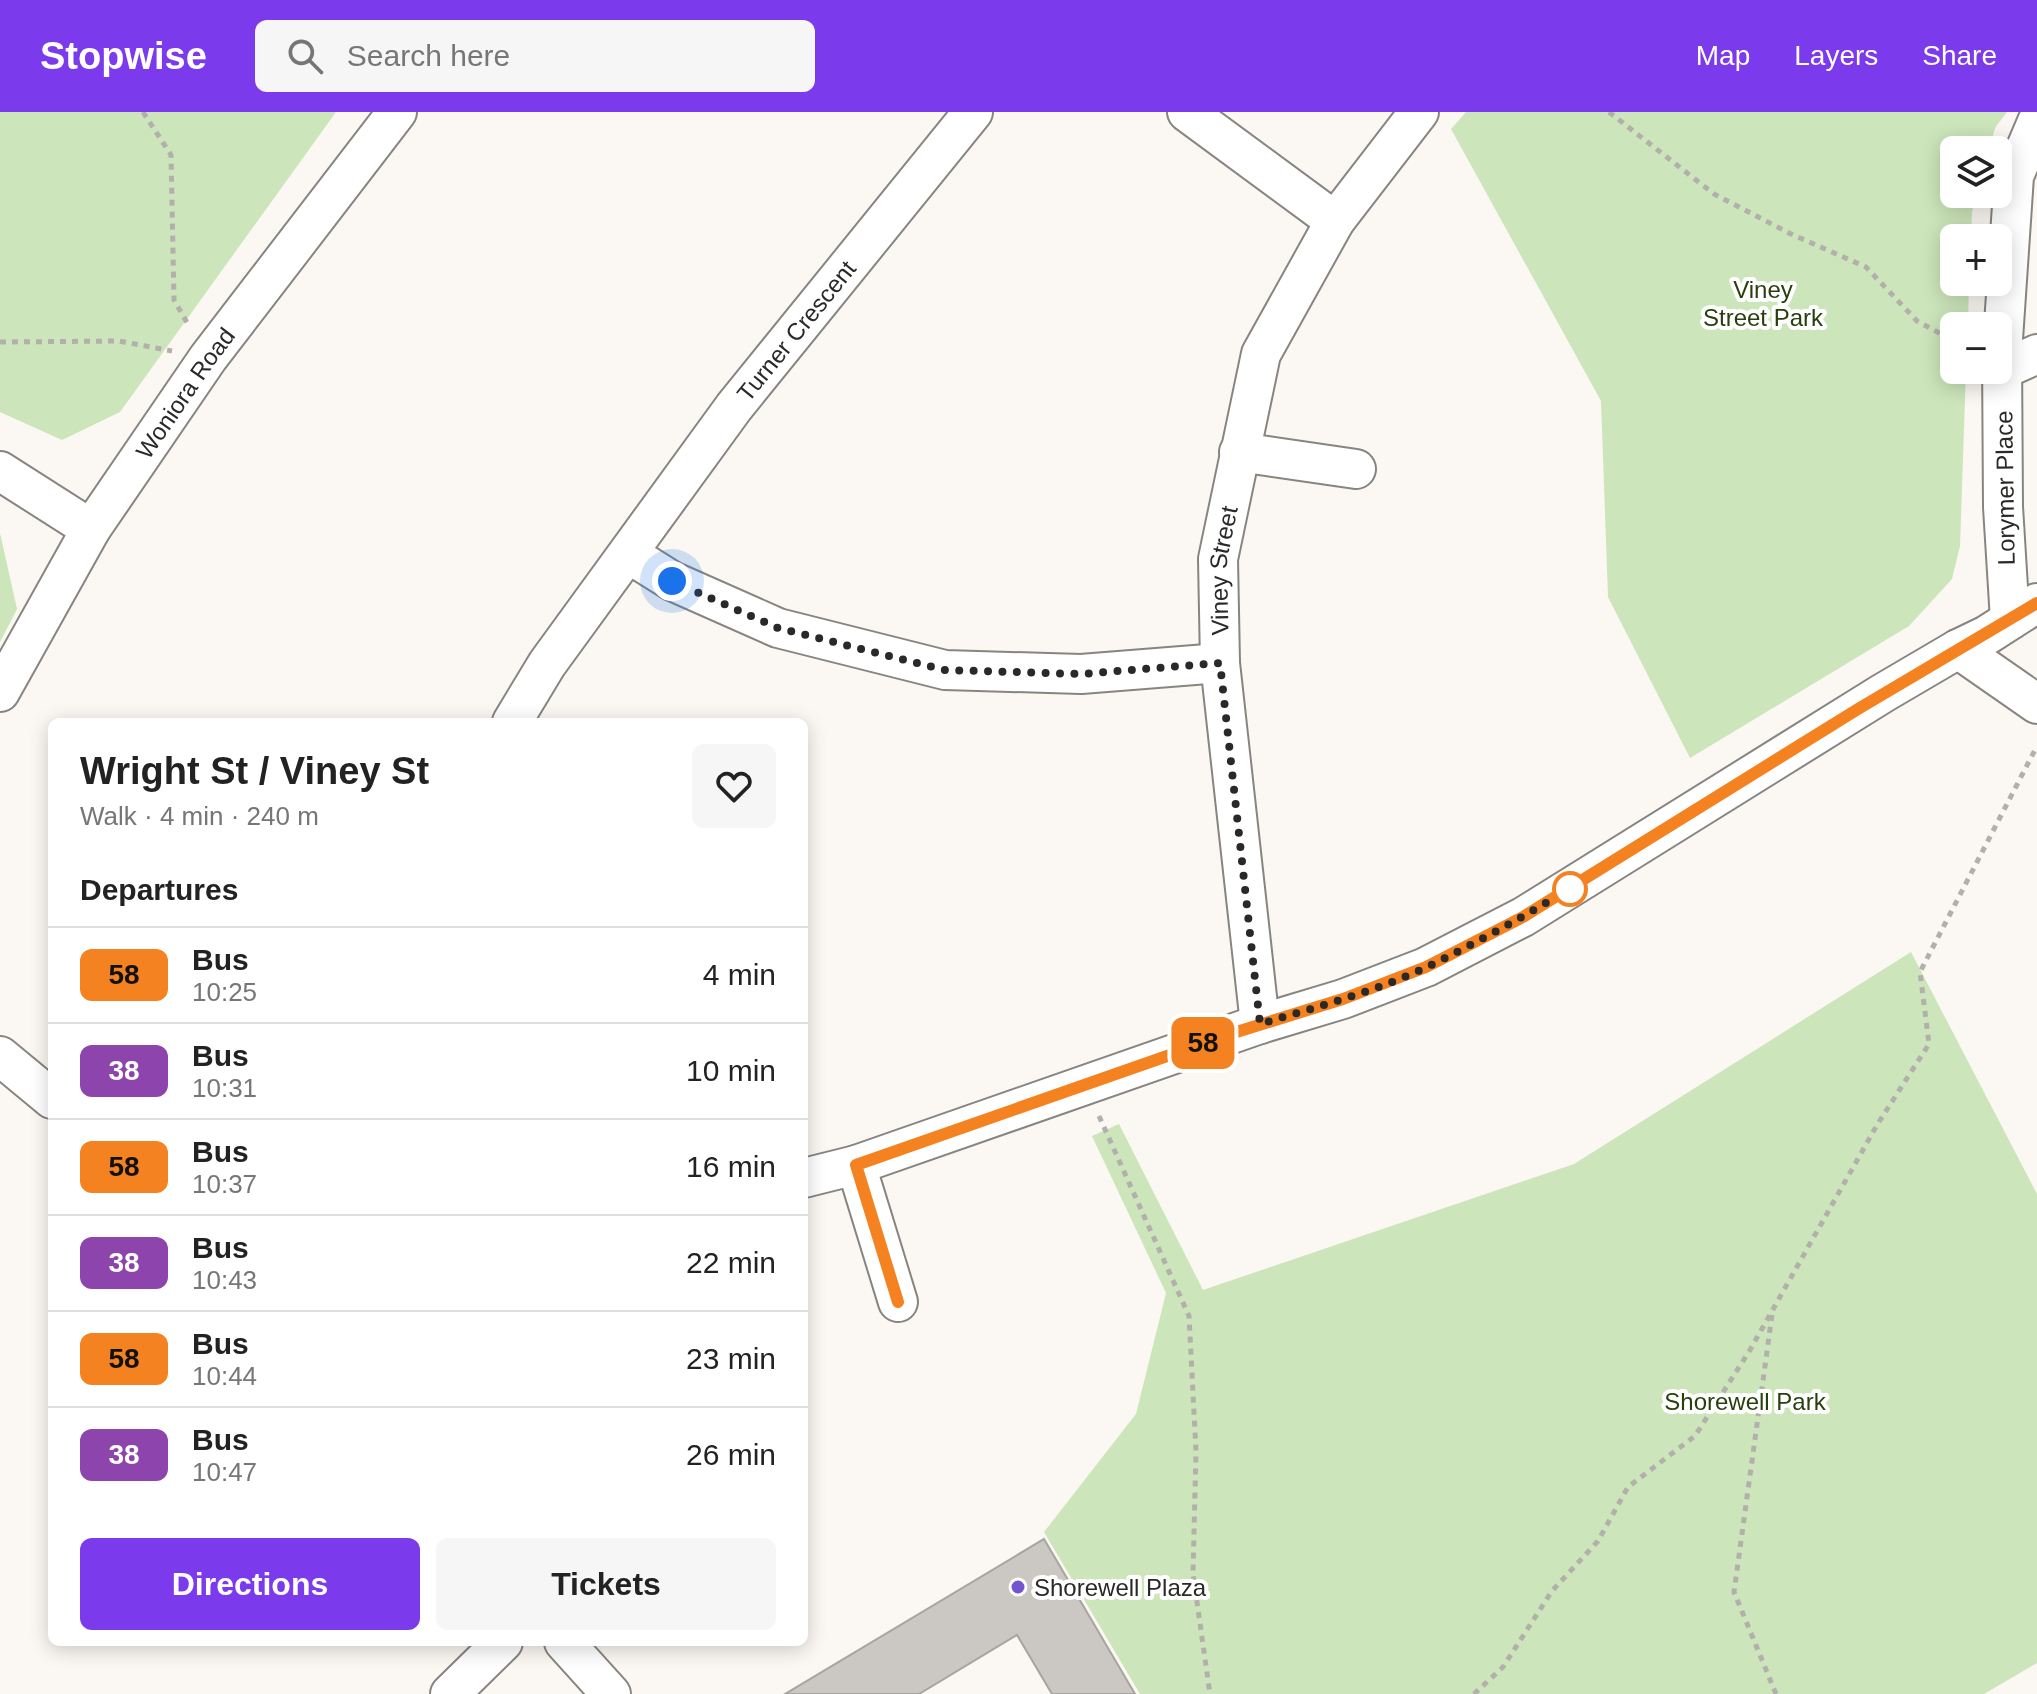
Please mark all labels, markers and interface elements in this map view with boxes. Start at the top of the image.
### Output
search box [255,20,815,92]
icon: search [283,34,327,78]
text: Stopwise [40,35,207,77]
text: Search here [347,39,510,72]
text: Map [1696,40,1750,71]
text: Layers [1794,40,1878,71]
text: Share [1922,40,1997,71]
map controls [1940,136,2012,384]
button: layers [1940,136,2012,208]
button: + [1940,224,2012,296]
street label: Turner Crescent [731,255,861,406]
park label: Viney Street Park [1703,276,1824,331]
button: − [1940,312,2012,384]
street label: Woniora Road [130,322,240,463]
street label: Lorymer Place [1990,410,2020,566]
street label: Viney Street [1204,503,1242,636]
your location [652,561,692,601]
button: heart [692,744,776,828]
text: Wright St / Viney St [80,750,429,792]
text: Walk · 4 min · 240 m [80,801,319,831]
unlabelled marker [1553,872,1587,906]
text: Departures [80,873,238,906]
text: Bus [192,943,249,976]
text: 4 min [703,958,776,991]
text: 58 [108,959,140,990]
text: 10:25 [192,977,257,1007]
line badge: 58 [1167,1017,1239,1069]
text: 58 [1187,1027,1219,1058]
text: Bus [192,1039,249,1072]
text: 10 min [686,1054,776,1087]
text: 38 [108,1055,140,1086]
text: 10:31 [192,1073,257,1103]
text: Bus [192,1135,249,1168]
text: 16 min [686,1150,776,1183]
text: 58 [108,1151,140,1182]
text: 10:37 [192,1169,257,1199]
text: Bus [192,1231,249,1264]
text: 22 min [686,1246,776,1279]
text: 38 [108,1247,140,1278]
text: 10:43 [192,1265,257,1295]
text: Bus [192,1327,249,1360]
text: 23 min [686,1342,776,1375]
text: 58 [108,1343,140,1374]
text: 10:44 [192,1361,257,1391]
park label: Shorewell Park [1664,1388,1827,1415]
text: Bus [192,1423,249,1456]
text: 26 min [686,1438,776,1471]
text: 38 [108,1439,140,1470]
text: 10:47 [192,1457,257,1487]
button: Directions [80,1538,420,1630]
button: Tickets [436,1538,776,1630]
place label: Shorewell Plaza [1034,1574,1207,1601]
marker: Shorewell Plaza [1009,1578,1027,1596]

